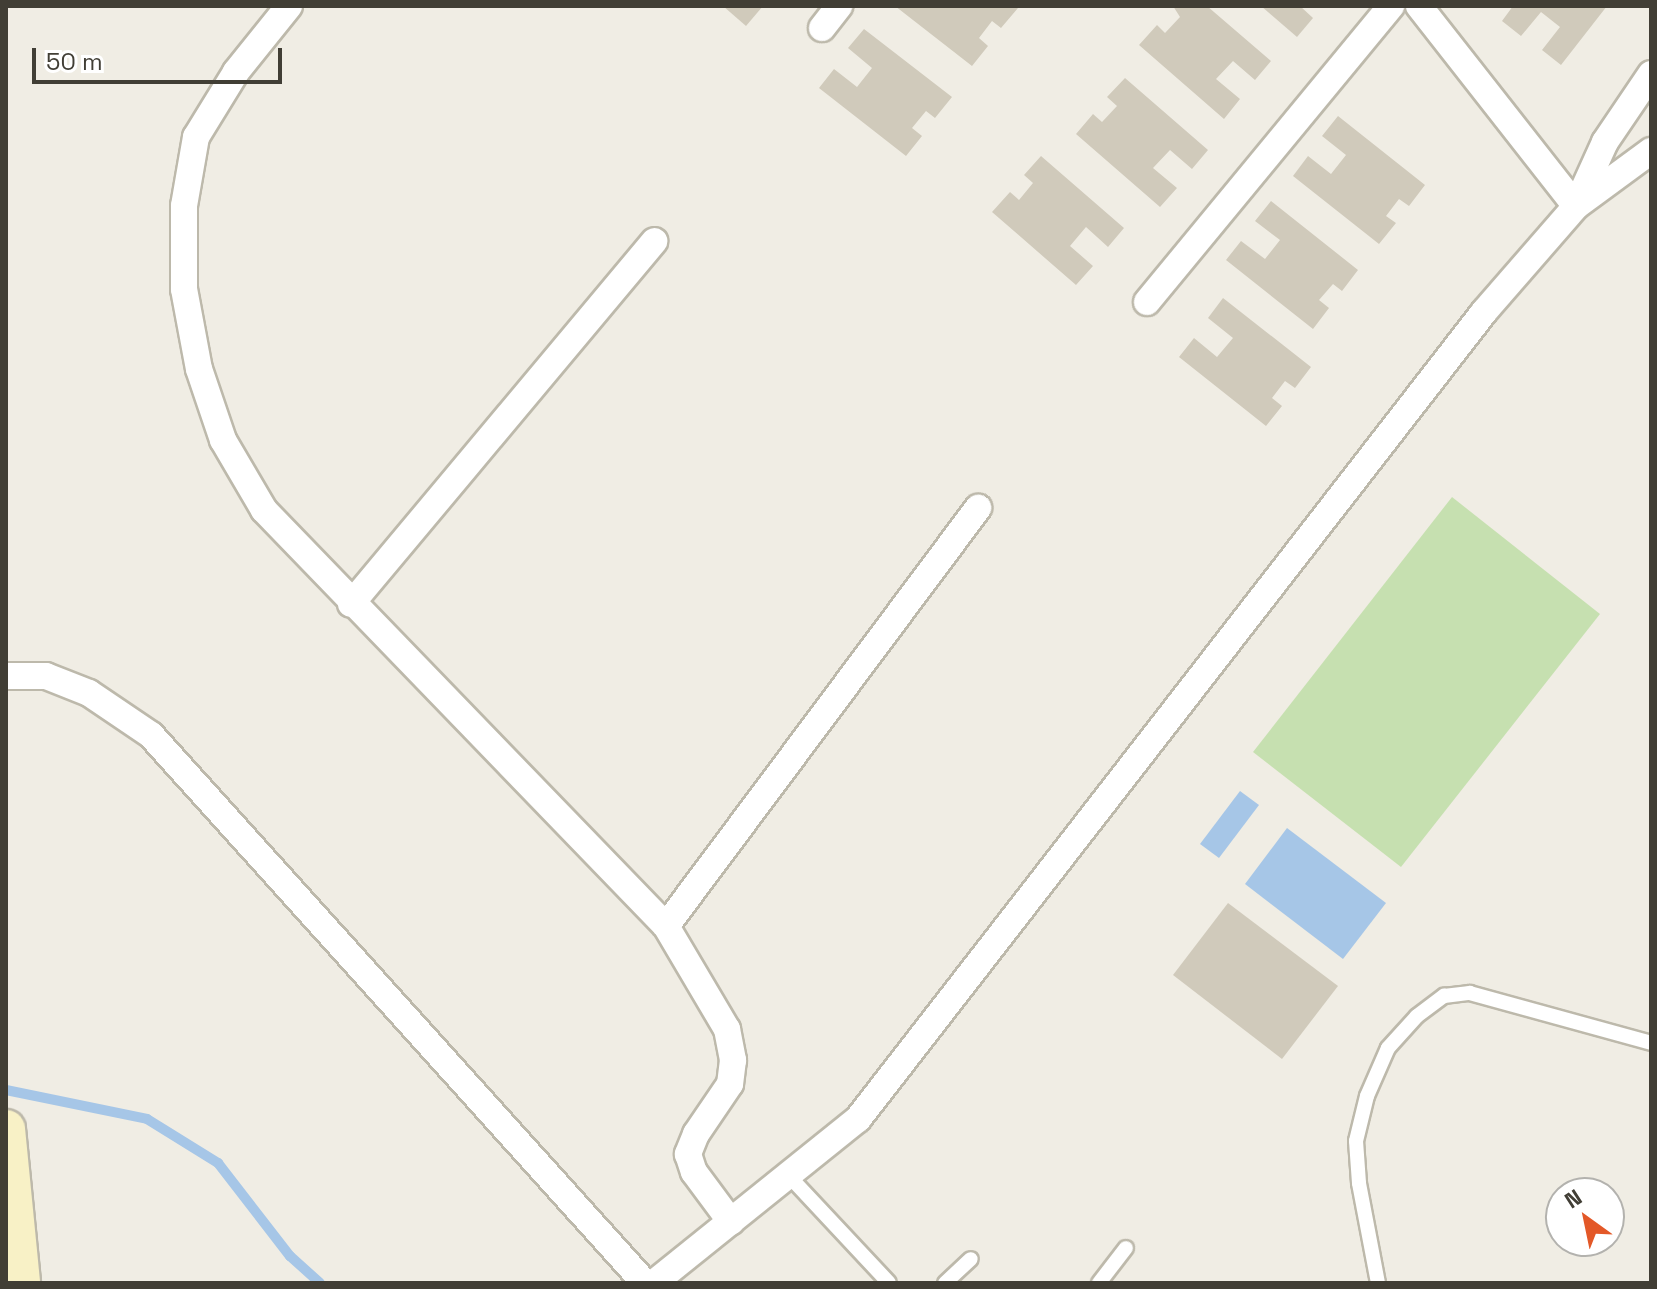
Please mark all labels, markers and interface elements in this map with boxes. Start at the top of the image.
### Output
scale bar [36,32,286,82]
text: 50 m [46,46,103,77]
north arrow [1545,1177,1625,1257]
text: N [1559,1183,1587,1214]

